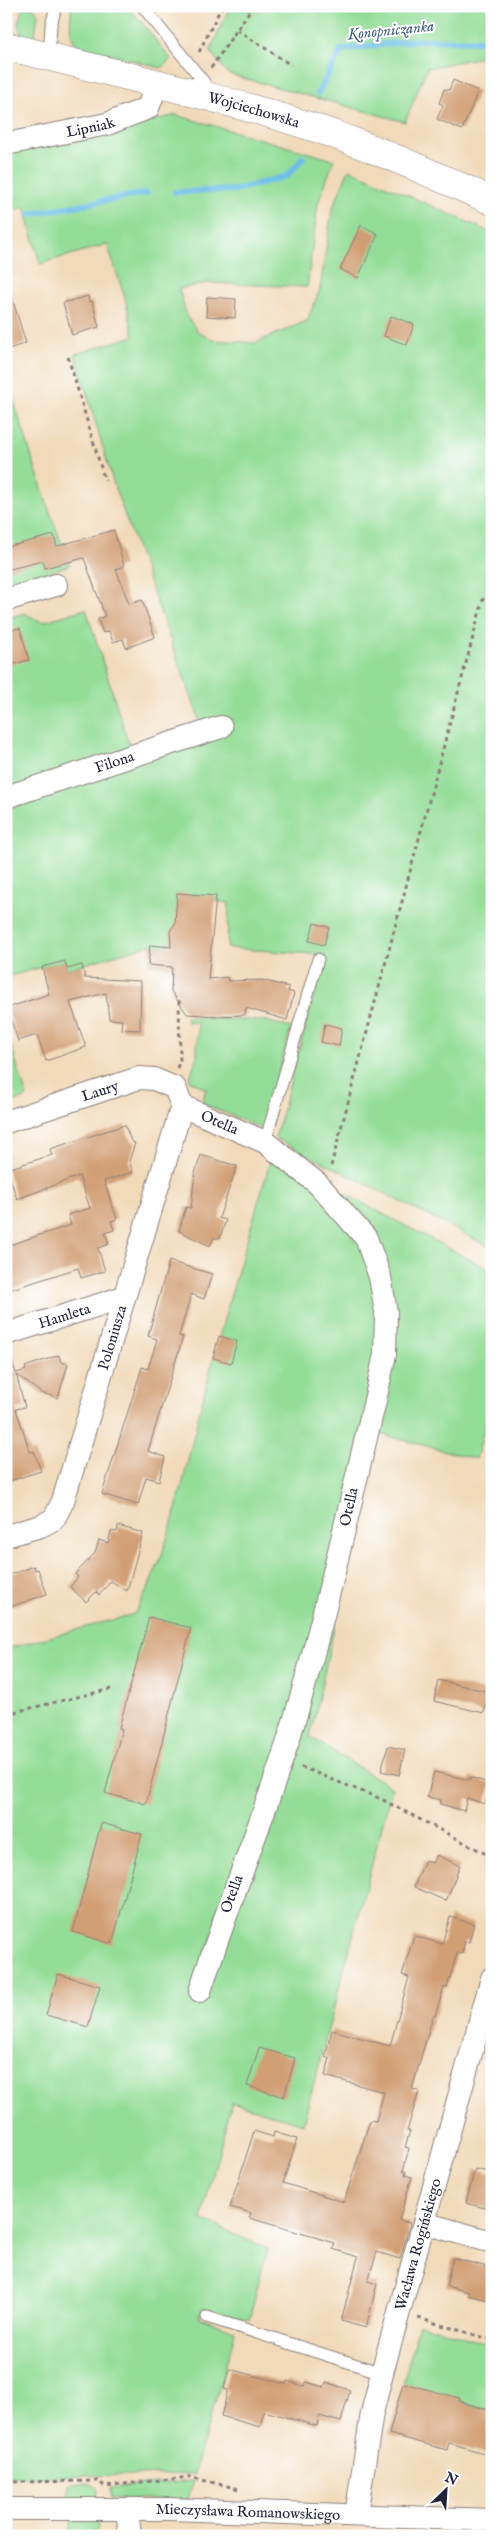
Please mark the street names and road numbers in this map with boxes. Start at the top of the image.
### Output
street label: Wojciechowska [206,87,303,132]
street label: Lipniak [64,112,119,141]
street label: Filona [92,746,137,777]
street label: Laury [79,1076,122,1106]
street label: Otella [198,1106,242,1139]
street label: Hamleta [36,1299,93,1333]
street label: Poloniusza [93,1302,131,1372]
street label: Otella [335,1485,363,1528]
street label: Otella [216,1872,248,1916]
street label: Wacława Rogińskiego [390,2176,445,2313]
street label: Mieczysława Romanowskiego [156,2499,341,2524]

